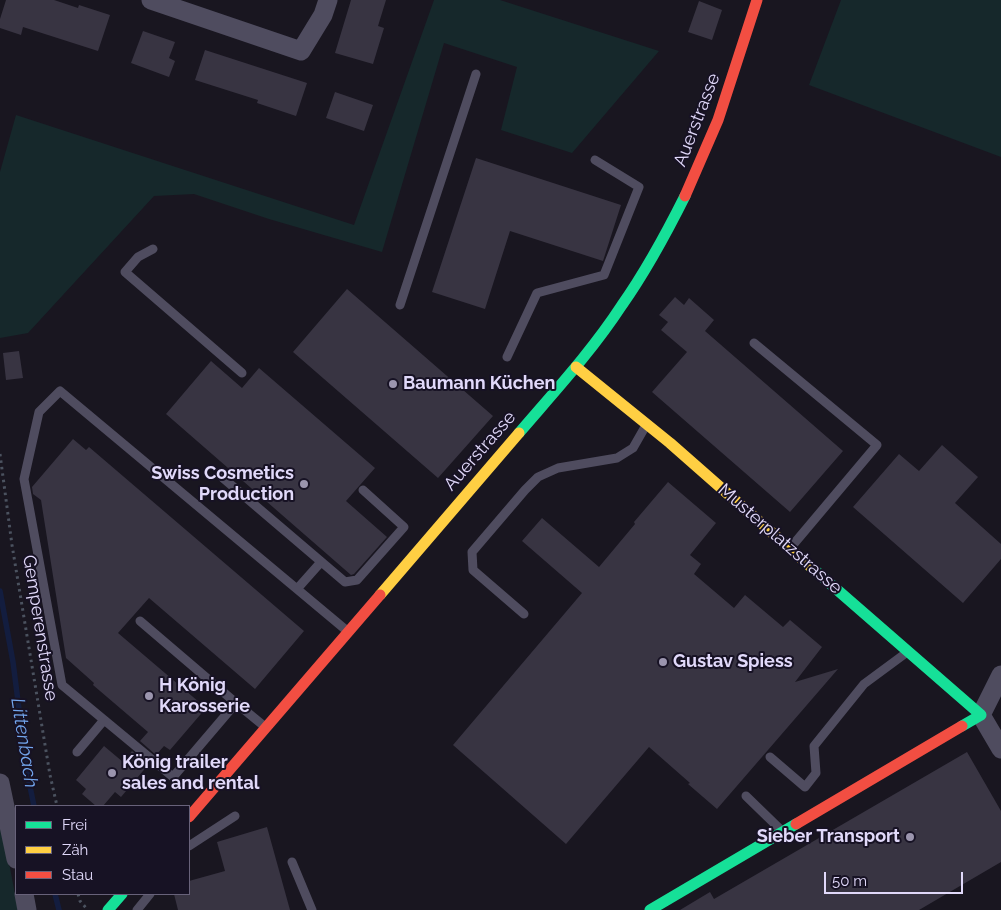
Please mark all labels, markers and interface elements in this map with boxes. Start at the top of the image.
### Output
street label: Auerstrasse [669,70,725,170]
place label: Baumann Küchen [403,373,555,395]
marker: Baumann Küchen [387,378,399,390]
street label: Auerstrasse [440,407,520,495]
place label: Swiss Cosmetics Production [151,463,294,506]
marker: Swiss Cosmetics Production [298,478,310,490]
street label: Musterplatzstrasse [714,479,846,599]
street label: Gemperenstrasse [18,553,62,703]
place label: Gustav Spiess [673,651,793,673]
marker: Gustav Spiess [657,656,669,668]
place label: H König Karosserie [159,675,250,718]
marker: H König Karosserie [143,690,155,702]
water label: Littenbach [6,696,42,790]
place label: König trailer sales and rental [122,752,259,794]
marker: König trailer sales and rental [106,767,118,779]
legend [15,805,190,895]
text: Frei [62,816,87,834]
place label: Sieber Transport [757,826,900,848]
marker: Sieber Transport [904,831,916,843]
text: Zäh [62,841,88,859]
scale bar [826,862,965,894]
text: Stau [62,866,93,884]
text: 50 m [832,872,867,890]

